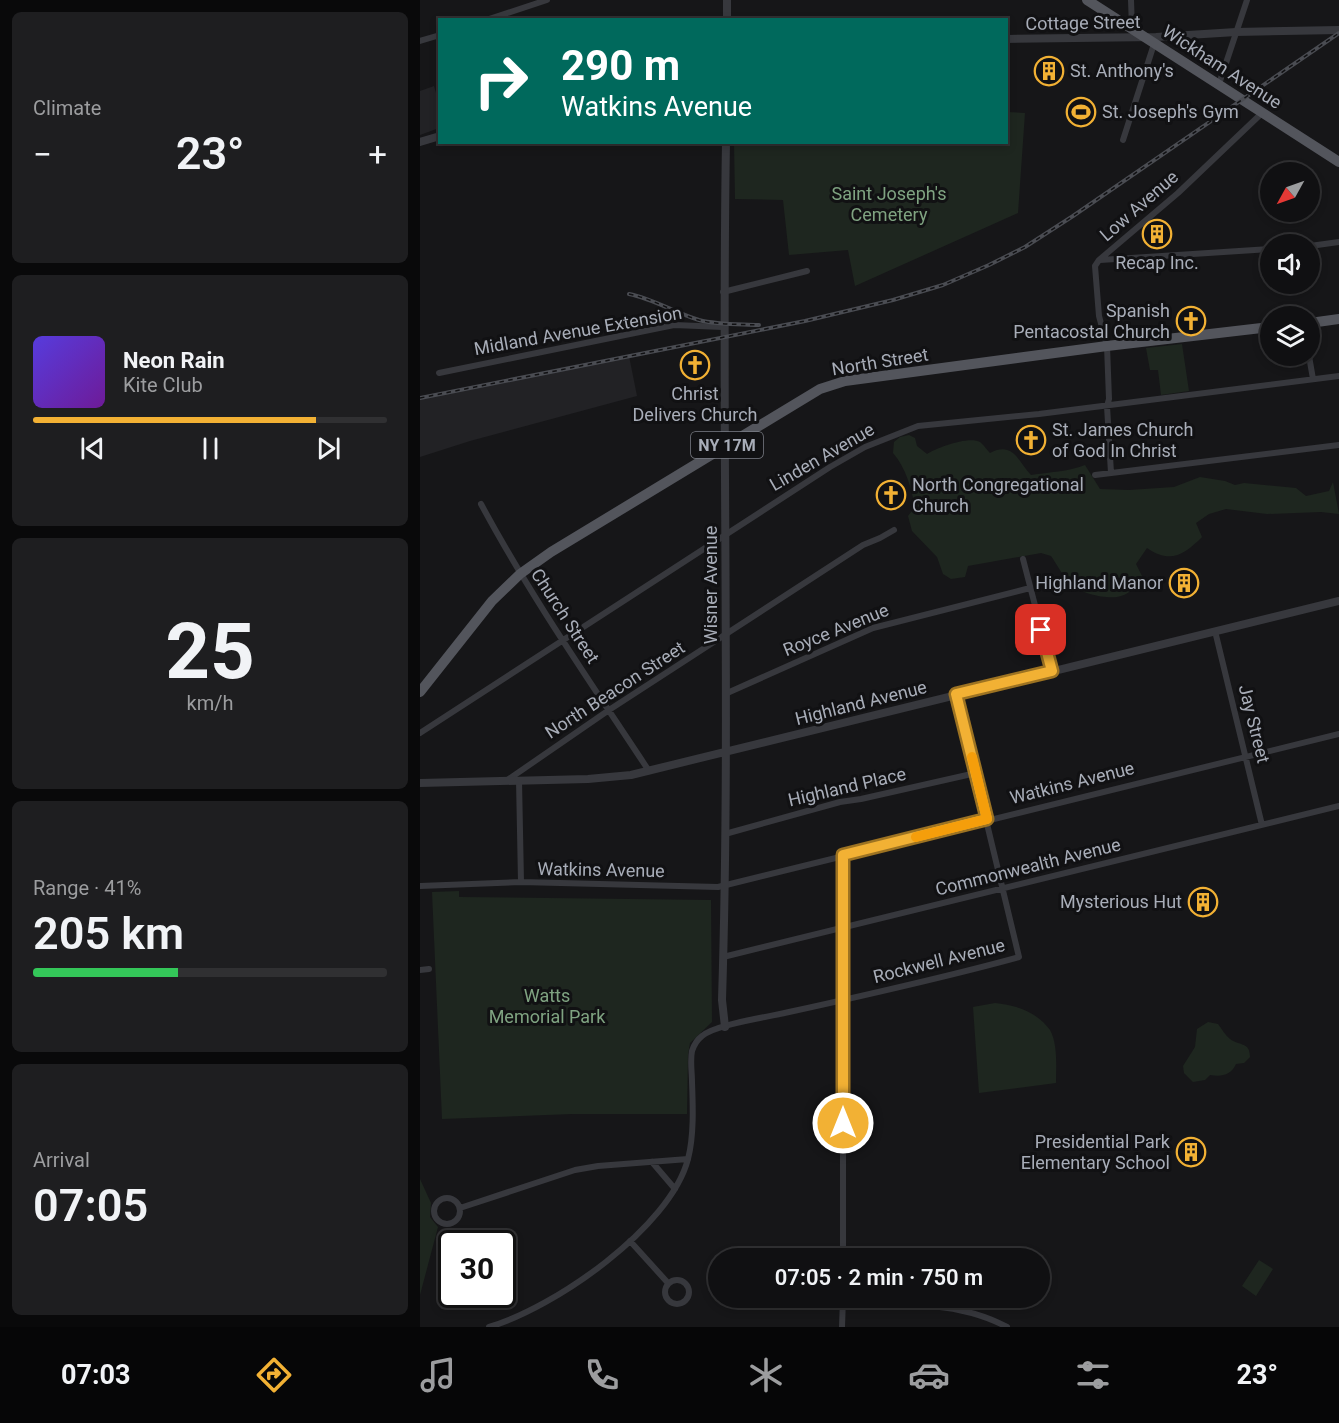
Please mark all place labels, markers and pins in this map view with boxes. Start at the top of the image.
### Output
building icon: St. Anthony's [1033,55,1065,87]
place label: St. Anthony's [1070,60,1174,81]
sports icon: St. Joseph's Gym [1065,96,1097,128]
place label: St. Joseph's Gym [1102,101,1239,122]
building icon: Recap Inc. [1141,218,1173,250]
place label: Recap Inc. [1115,252,1199,273]
place label: Spanish Pentacostal Church [1013,300,1170,342]
church icon: Spanish Pentacostal Church [1175,305,1207,337]
church icon: Christ Delivers Church [679,349,711,381]
place label: Christ Delivers Church [633,383,757,425]
place label: St. James Church of God In Christ [1052,419,1193,461]
church icon: St. James Church of God In Christ [1015,424,1047,456]
place label: North Congregational Church [912,474,1084,516]
church icon: North Congregational Church [875,479,907,511]
building icon: Highland Manor [1168,567,1200,599]
place label: Highland Manor [1035,572,1163,593]
pin [1015,604,1066,655]
building icon: Mysterious Hut [1187,886,1219,918]
place label: Mysterious Hut [1060,891,1182,912]
place label: Presidential Park Elementary School [1021,1131,1171,1173]
building icon: Presidential Park Elementary School [1175,1136,1207,1168]

